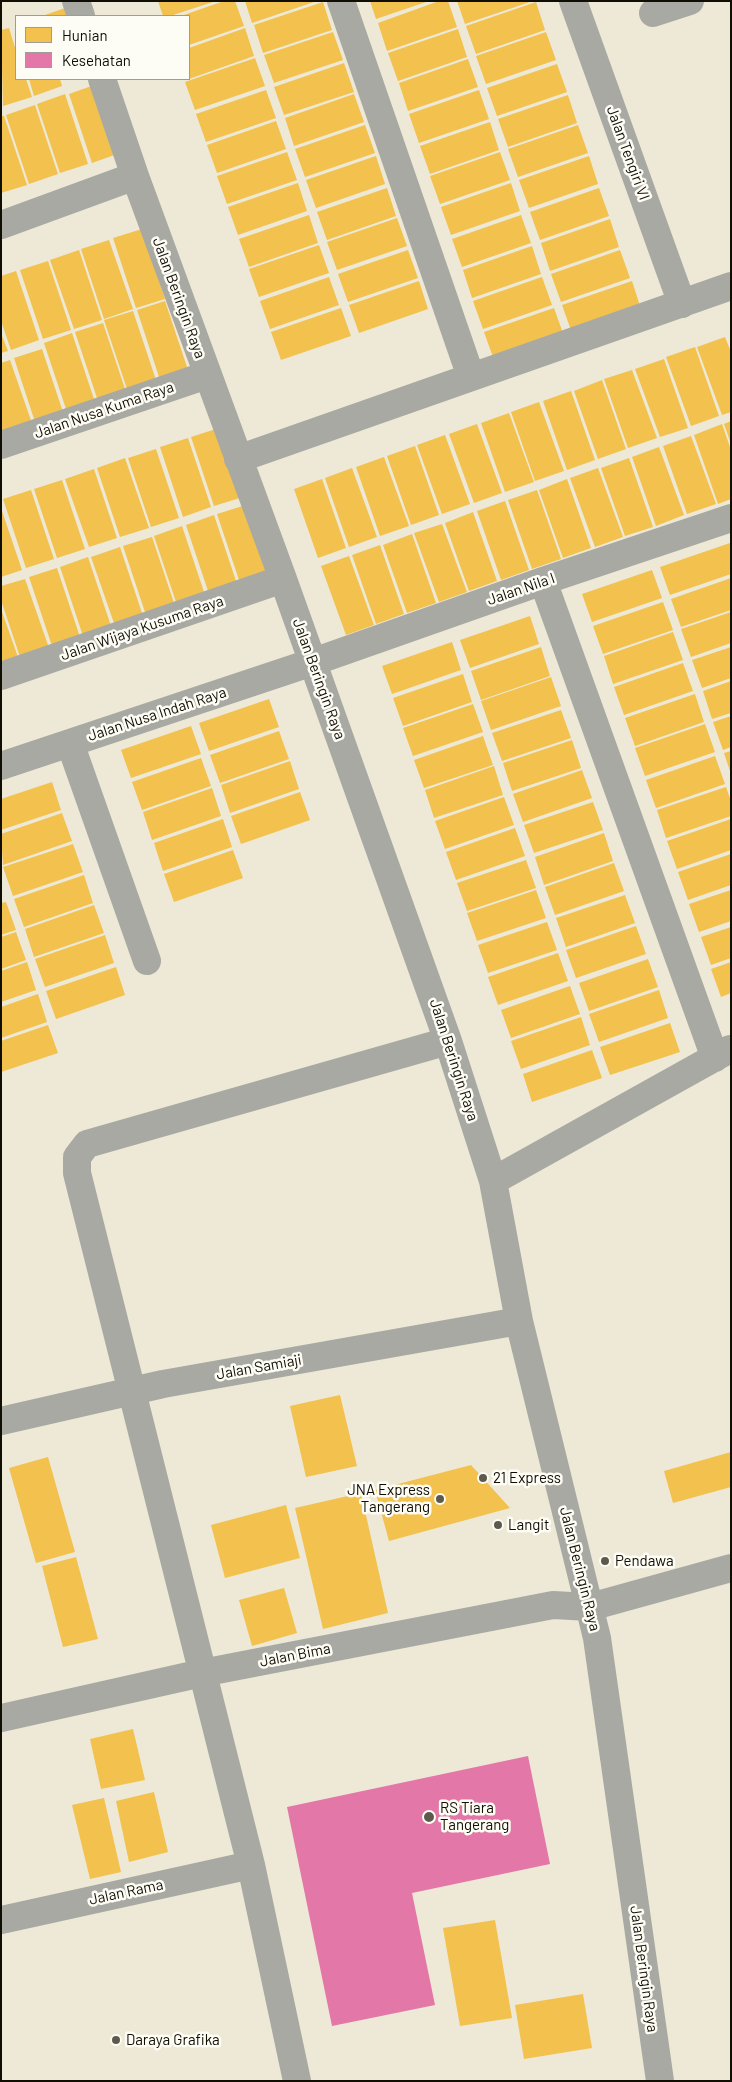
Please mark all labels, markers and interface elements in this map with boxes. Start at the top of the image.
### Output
legend [15,15,190,80]
text: Hunian [62,26,108,44]
text: Kesehatan [62,51,131,69]
street label: Jalan Tengiri VI [603,103,653,203]
street label: Jalan Beringin Raya [149,235,209,361]
street label: Jalan Nusa Kuma Raya [32,378,176,442]
street label: Jalan Nila I [485,569,557,609]
street label: Jalan Wijaya Kusuma Raya [58,592,226,664]
street label: Jalan Beringin Raya [289,616,349,742]
street label: Jalan Nusa Indah Raya [85,683,229,745]
street label: Jalan Beringin Raya [426,997,482,1123]
street label: Jalan Samiaji [215,1351,303,1383]
place label: 21 Express [493,1469,561,1487]
marker: 21 Express [477,1472,489,1484]
place label: JNA Express Tangerang [347,1481,430,1516]
marker: JNA Express Tangerang [434,1493,446,1505]
street label: Jalan Beringin Raya [556,1505,604,1633]
place label: Langit [508,1516,550,1534]
marker: Langit [492,1519,504,1531]
place label: Pendawa [615,1552,674,1570]
marker: Pendawa [599,1555,611,1567]
street label: Jalan Bima [258,1639,332,1671]
place label: RS Tiara Tangerang [440,1799,509,1834]
marker: RS Tiara Tangerang [422,1810,436,1824]
street label: Jalan Rama [87,1875,165,1909]
street label: Jalan Beringin Raya [626,1905,662,2033]
place label: Daraya Grafika [126,2031,220,2049]
marker: Daraya Grafika [110,2034,122,2046]

